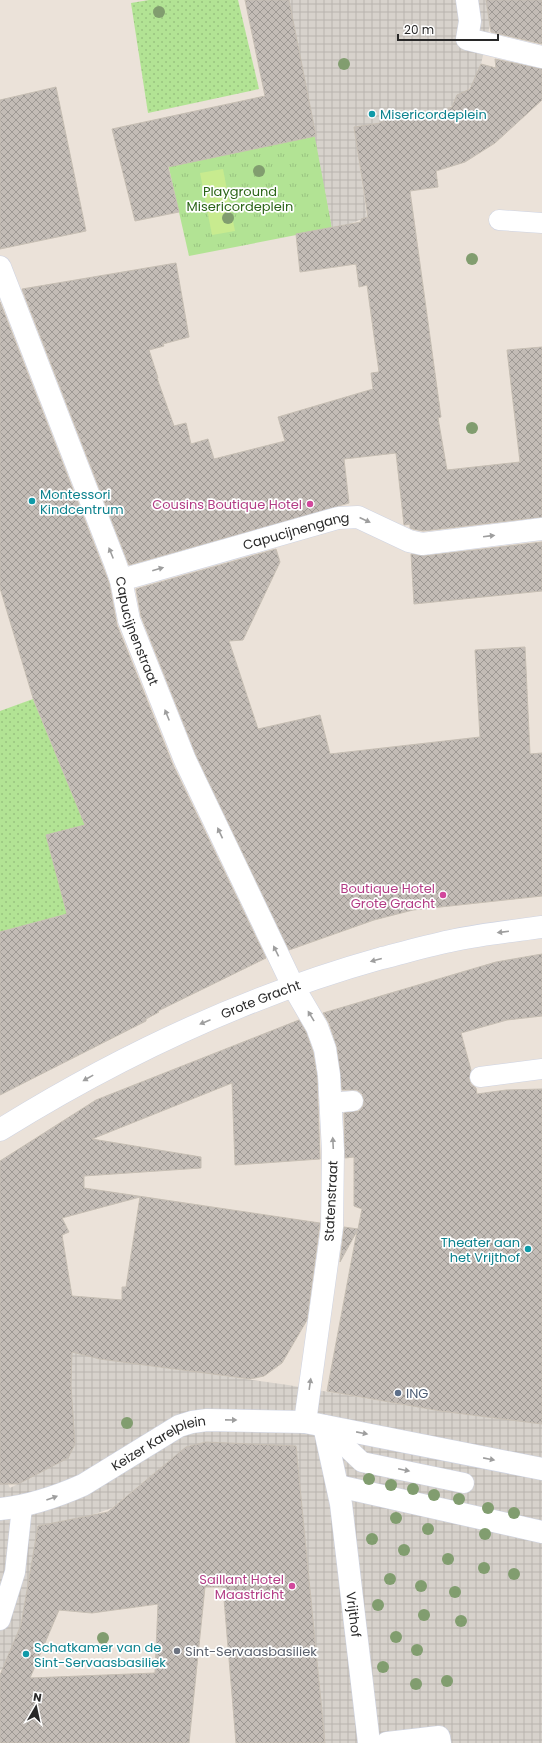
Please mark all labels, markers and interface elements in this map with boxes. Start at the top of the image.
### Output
scale bar [398,16,498,42]
text: 20 m [404,21,434,38]
place label: Misericordeplein [380,105,487,124]
marker: Misericordeplein [367,109,377,119]
park label: Playground Misericordeplein [187,182,293,216]
place label: Montessori Kindcentrum [40,485,124,519]
place label: Cousins Boutique Hotel [152,495,302,514]
marker: Montessori Kindcentrum [27,496,37,506]
marker: Cousins Boutique Hotel [305,499,315,509]
street label: Capucijnengang [241,508,350,554]
one-way arrow [359,517,370,523]
one-way arrow [483,533,495,539]
one-way arrow [107,546,113,558]
one-way arrow [153,566,165,572]
street label: Capucijnenstraat [111,575,164,688]
one-way arrow [164,709,170,720]
one-way arrow [217,828,223,839]
place label: Boutique Hotel Grote Gracht [341,879,435,913]
marker: Boutique Hotel Grote Gracht [438,890,448,900]
one-way arrow [497,929,509,936]
one-way arrow [273,945,279,956]
one-way arrow [370,957,382,963]
street label: Grote Gracht [218,975,303,1023]
one-way arrow [307,1011,315,1021]
one-way arrow [199,1019,210,1025]
one-way arrow [82,1075,94,1082]
one-way arrow [329,1137,336,1149]
street label: Statenstraat [319,1160,343,1242]
place label: Theater aan het Vrijthof [441,1233,520,1267]
marker: Theater aan het Vrijthof [523,1244,533,1254]
one-way arrow [307,1378,313,1390]
place label: ING [406,1384,428,1403]
marker: ING [393,1388,403,1398]
street label: Keizer Karelplein [107,1411,207,1475]
one-way arrow [225,1417,238,1423]
one-way arrow [356,1431,368,1437]
one-way arrow [483,1456,495,1462]
one-way arrow [397,1468,410,1474]
one-way arrow [46,1495,58,1501]
place label: Saillant Hotel Maastricht [199,1570,284,1604]
marker: Saillant Hotel Maastricht [287,1581,297,1591]
street label: Vrijthof [342,1591,366,1638]
place label: Schatkamer van de Sint-Servaasbasiliek [34,1638,166,1672]
place label: Sint-Servaasbasiliek [185,1642,317,1661]
marker: Sint-Servaasbasiliek [172,1646,182,1656]
marker: Schatkamer van de Sint-Servaasbasiliek [21,1649,31,1659]
north arrow [16,1687,56,1727]
text: N [32,1689,43,1706]

